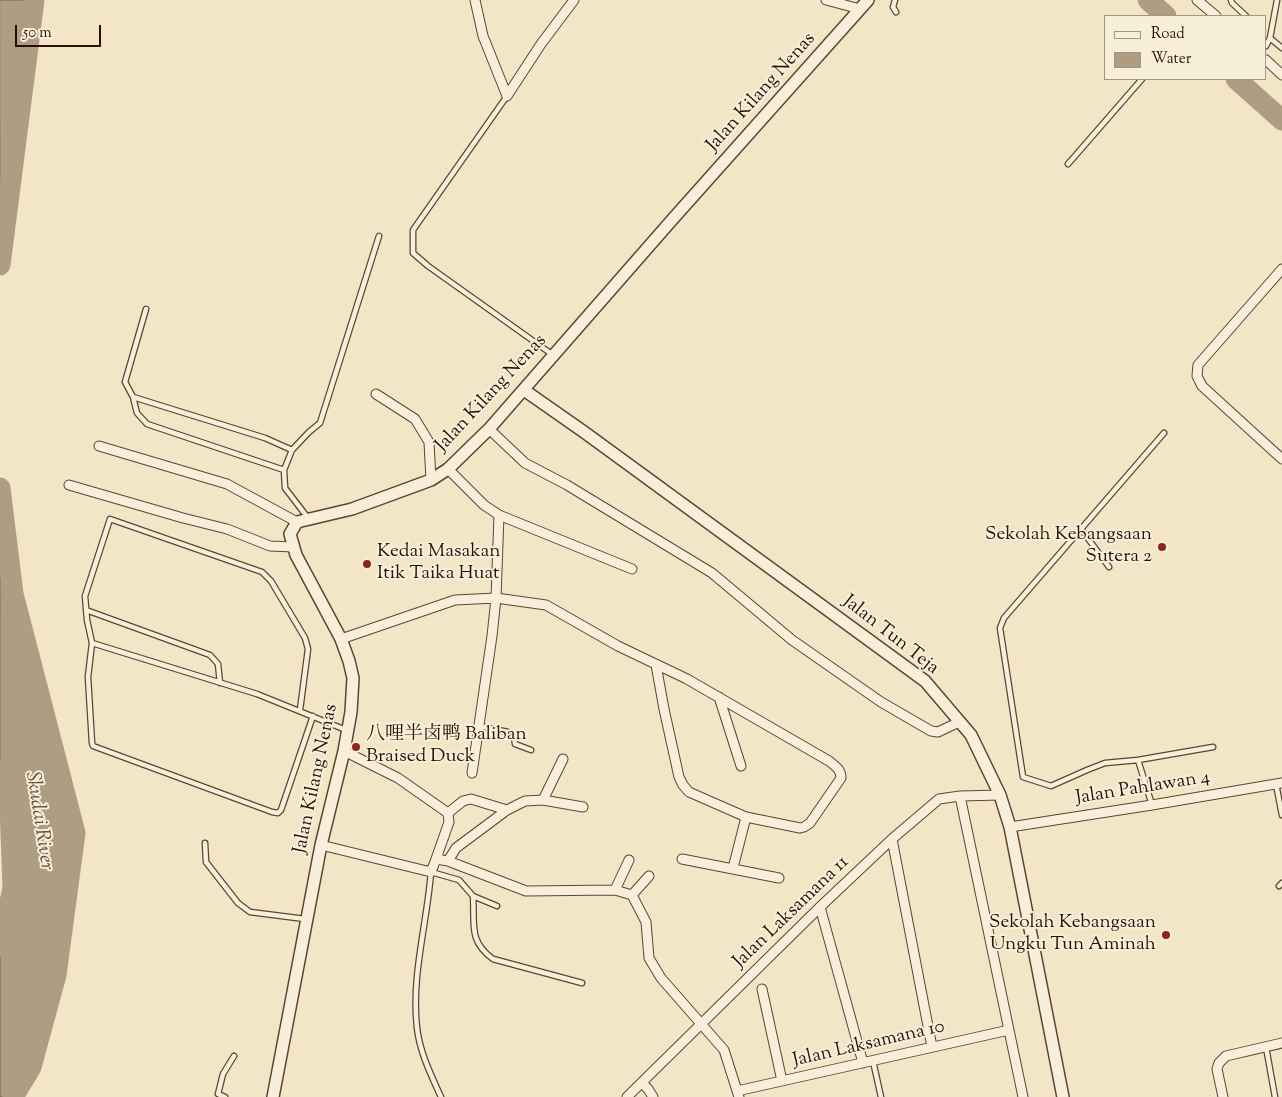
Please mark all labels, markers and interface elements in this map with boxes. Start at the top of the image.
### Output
scale bar [18,15,104,47]
legend [1104,15,1267,80]
text: 50 m [23,23,52,44]
text: Road [1151,24,1185,45]
street label: Jalan Kilang Nenas [703,29,821,157]
text: Water [1151,49,1191,70]
street label: Jalan Kilang Nenas [432,331,552,457]
place label: Sekolah Kebangsaan Sutera 2 [985,525,1152,569]
marker: Sekolah Kebangsaan Sutera 2 [1156,541,1168,553]
place label: Kedai Masakan Itik Taika Huat [377,542,500,586]
marker: Kedai Masakan Itik Taika Huat [361,558,373,570]
street label: Jalan Tun Teja [837,591,943,681]
street label: Jalan Kilang Nenas [290,702,344,856]
place label: 八哩半卤鸭 Baliban Braised Duck [366,725,527,769]
marker: 八哩半卤鸭 Baliban Braised Duck [350,741,362,753]
street label: Jalan Pahlawan 4 [1074,767,1212,811]
water label: Skudai River [18,770,58,872]
street label: Jalan Laksamana 11 [729,852,855,974]
place label: Sekolah Kebangsaan Ungku Tun Aminah [989,913,1156,957]
marker: Sekolah Kebangsaan Ungku Tun Aminah [1160,929,1172,941]
street label: Jalan Laksamana 10 [791,1016,947,1074]

